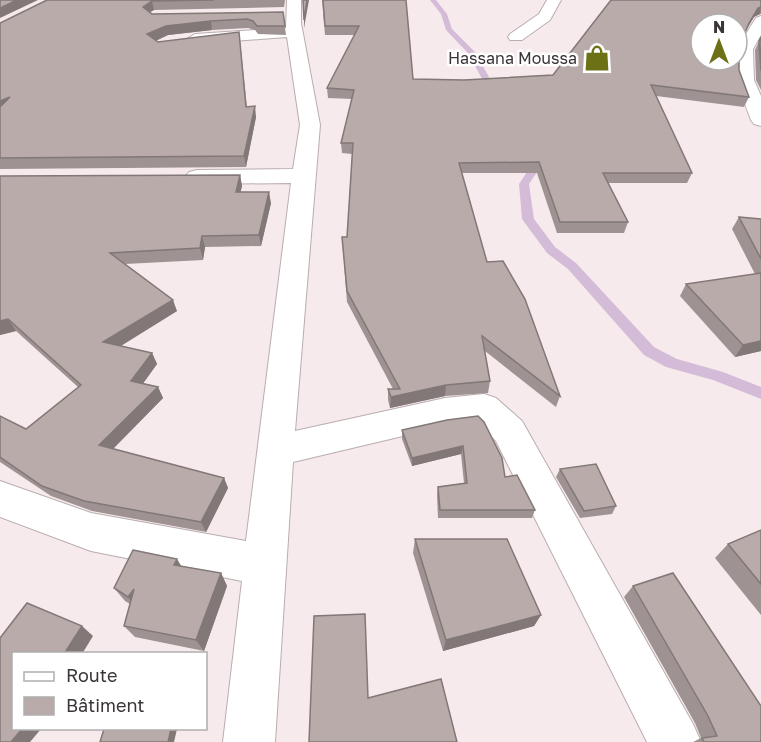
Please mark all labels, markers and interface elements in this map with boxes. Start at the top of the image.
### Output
north arrow [689,12,749,72]
text: N [713,17,725,37]
shop icon: Hassana Moussa [582,43,612,73]
place label: Hassana Moussa [448,48,577,68]
legend [12,652,207,730]
text: Route [66,664,117,686]
text: Bâtiment [66,694,145,716]

